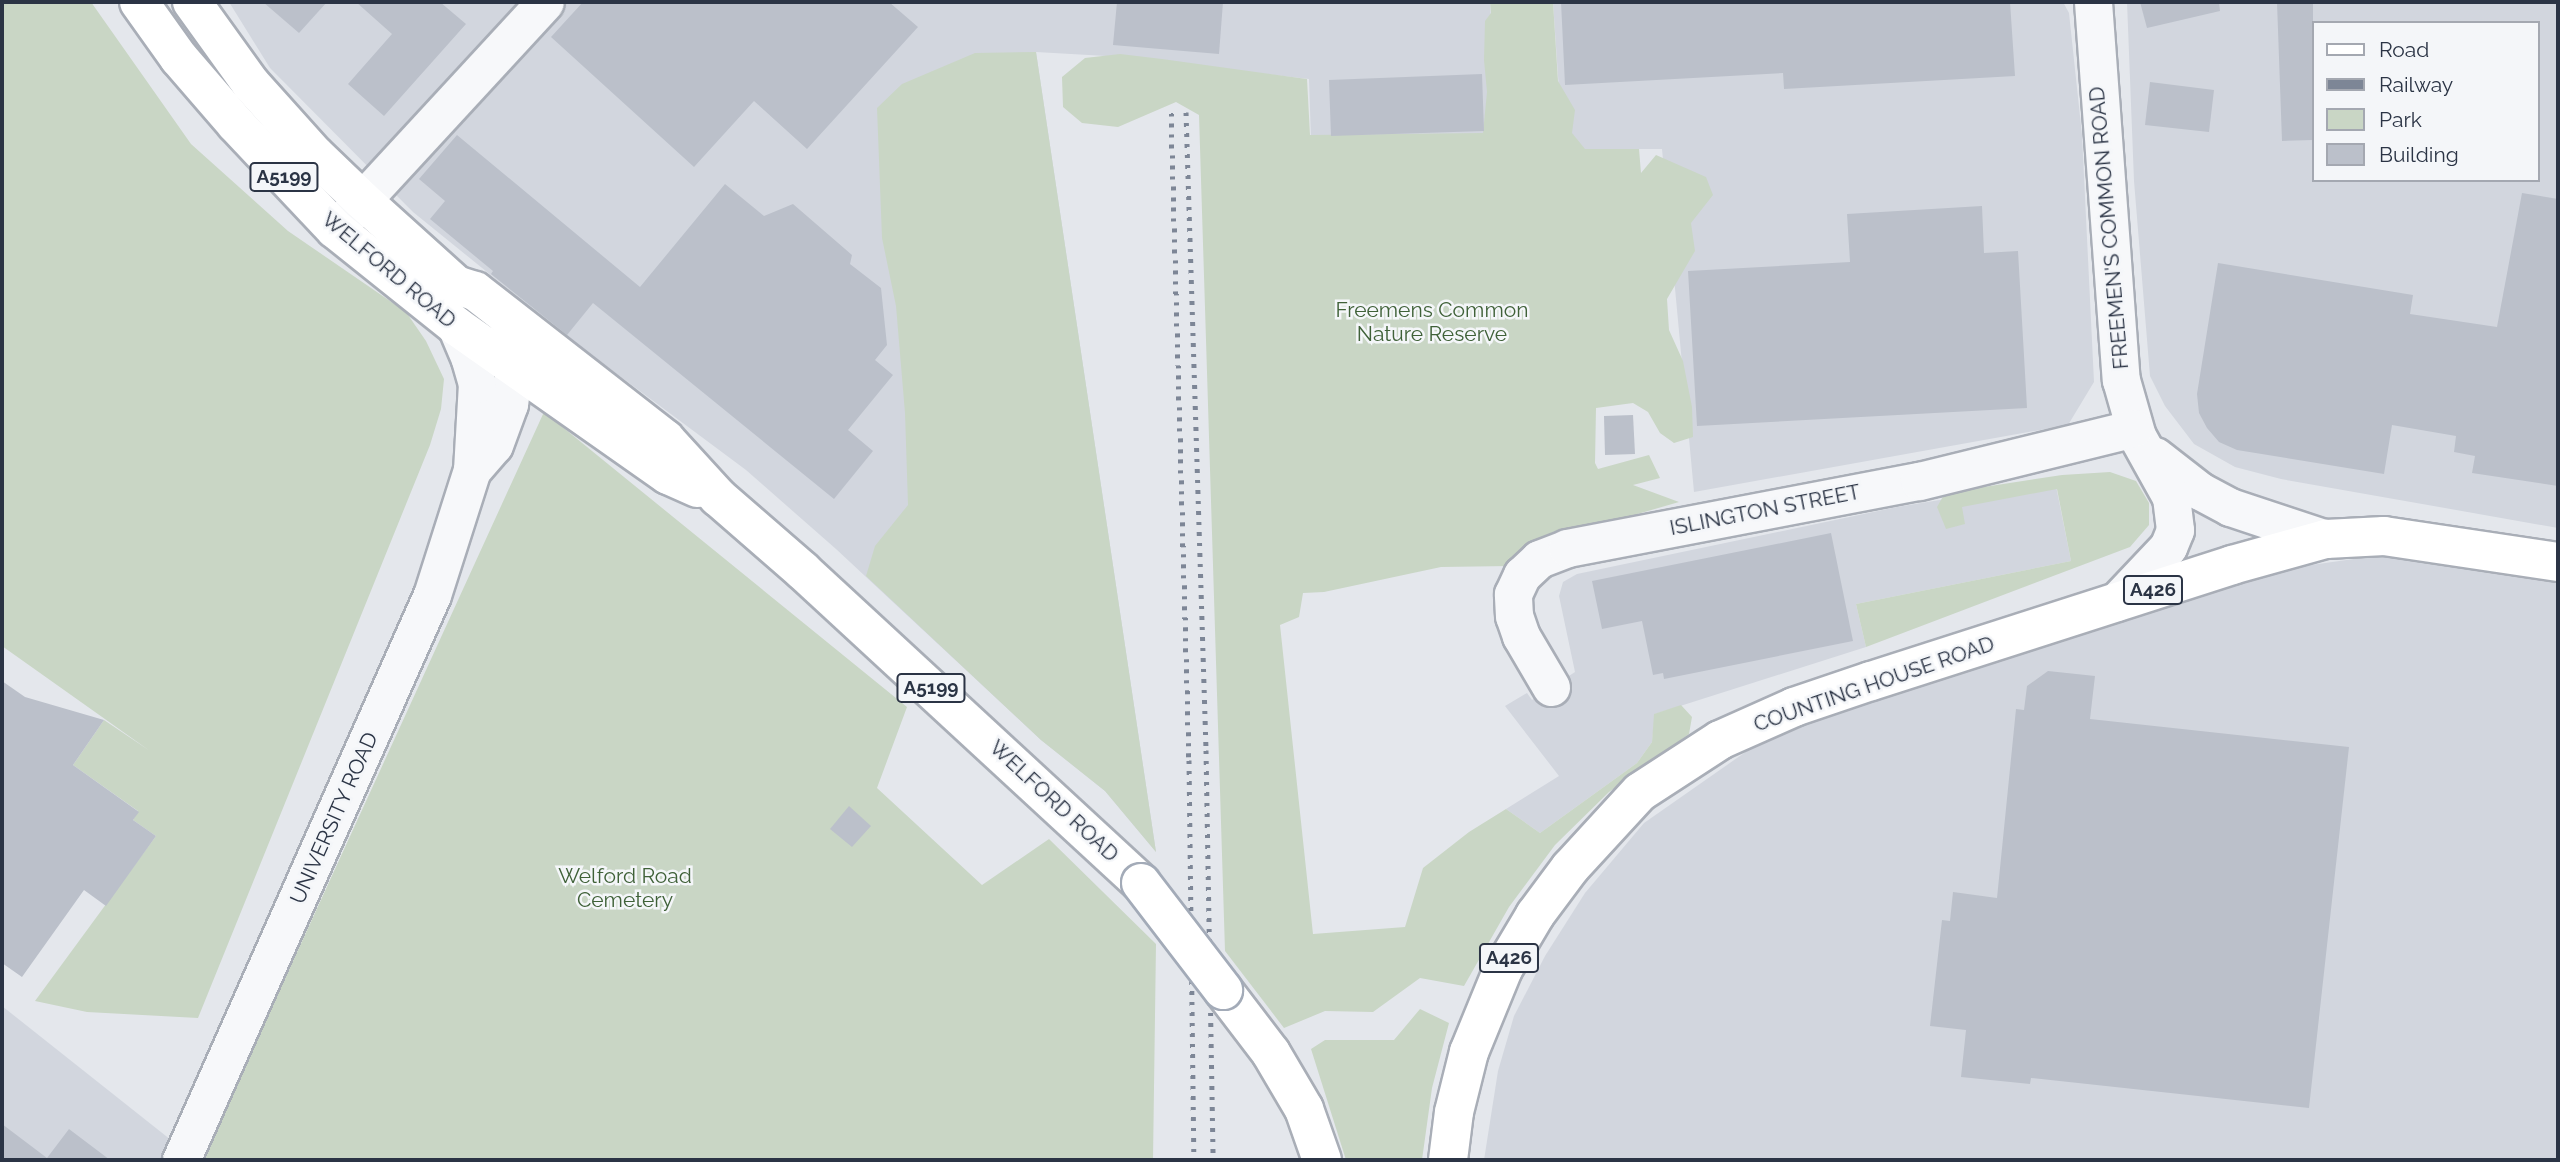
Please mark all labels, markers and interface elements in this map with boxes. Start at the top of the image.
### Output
legend [2312,21,2539,182]
text: Road [2379,37,2429,62]
text: Railway [2379,72,2453,97]
street label: FREEMEN'S COMMON ROAD [2084,86,2134,370]
text: Park [2379,107,2422,132]
text: Building [2379,142,2459,167]
road number: A5199 [249,162,319,192]
street label: WELFORD ROAD [317,207,461,333]
park label: Freemens Common Nature Reserve [1336,297,1528,347]
street label: ISLINGTON STREET [1668,479,1862,541]
road number: A426 [2122,575,2184,606]
street label: COUNTING HOUSE ROAD [1750,631,1998,737]
road number: A5199 [896,673,966,704]
street label: UNIVERSITY ROAD [285,728,383,908]
street label: WELFORD ROAD [984,735,1124,867]
park label: Welford Road Cemetery [558,863,692,913]
road number: A426 [1478,942,1540,974]

